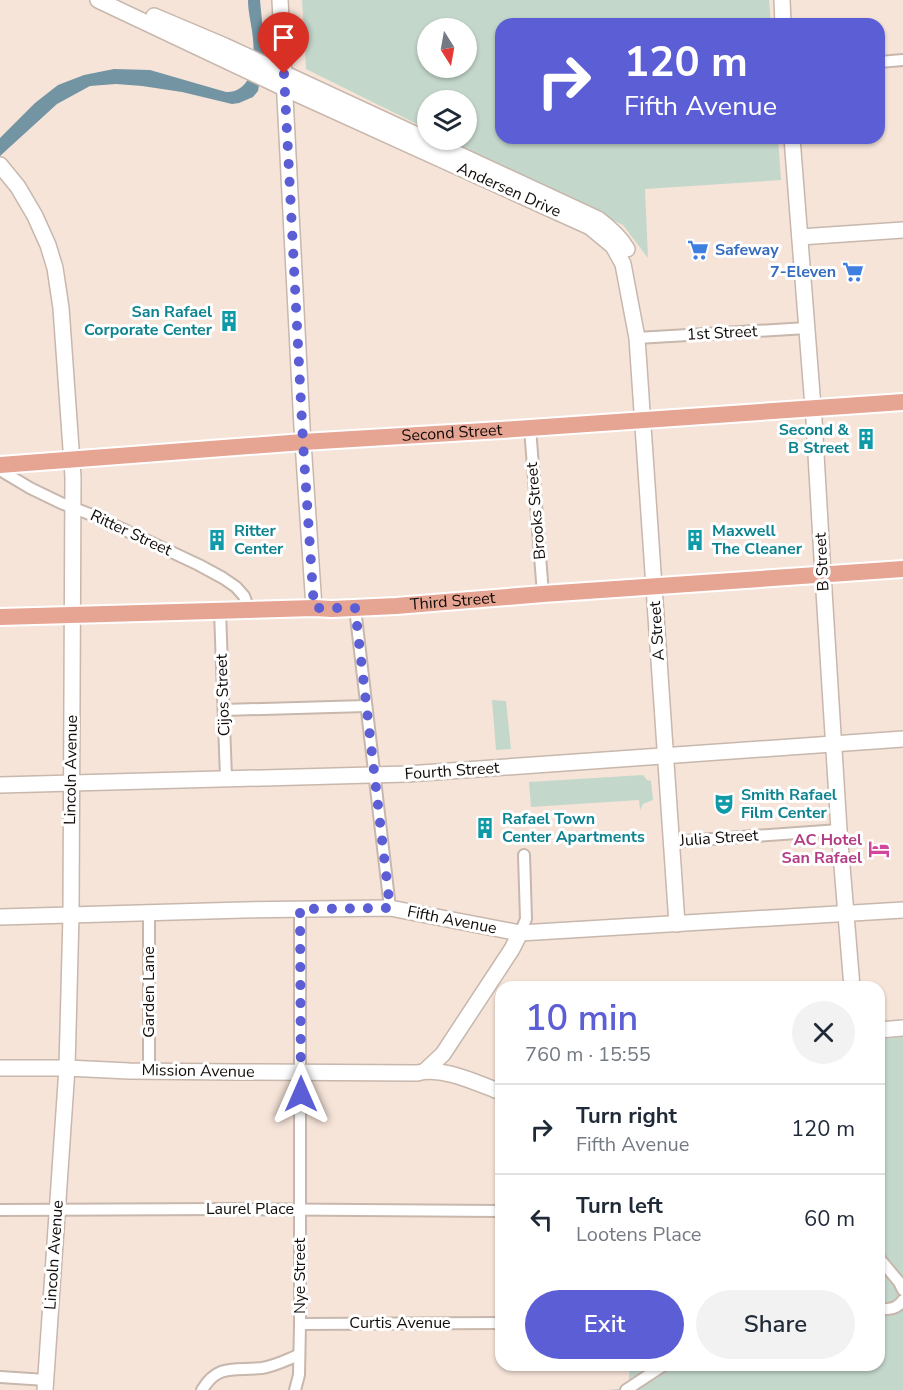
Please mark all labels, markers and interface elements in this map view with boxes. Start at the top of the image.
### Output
pin [258,12,309,74]
north arrow [417,18,477,78]
map controls [417,18,477,150]
icon: arrive [267,21,300,54]
text: 120 m [624,34,748,91]
icon: right [525,42,603,120]
text: Fifth Avenue [624,88,777,125]
button: layers [417,90,477,150]
street label: Andersen Drive [454,157,564,223]
supermarket icon: Safeway [686,238,710,262]
place label: Safeway [715,239,779,261]
supermarket icon: 7-Eleven [841,260,865,284]
place label: 7-Eleven [770,261,836,283]
place label: San Rafael Corporate Center [84,301,213,341]
building icon: San Rafael Corporate Center [217,309,241,333]
street label: 1st Street [686,320,758,346]
street label: Second Street [401,419,503,447]
place label: Second & B Street [779,419,850,459]
building icon: Second & B Street [854,427,878,451]
street label: Brooks Street [521,461,551,561]
street label: Ritter Street [87,505,176,562]
place label: Ritter Center [234,520,284,560]
place label: Maxwell The Cleaner [712,520,803,560]
building icon: Ritter Center [205,528,229,552]
building icon: Maxwell The Cleaner [683,528,707,552]
street label: B Street [809,532,835,592]
street label: Third Street [409,587,496,616]
street label: A Street [644,600,670,661]
street label: Cijos Street [211,653,235,737]
street label: Lincoln Avenue [59,715,83,825]
street label: Fourth Street [404,757,501,785]
place label: Smith Rafael Film Center [741,784,837,824]
theatre icon: Smith Rafael Film Center [712,792,736,816]
place label: Rafael Town Center Apartments [502,808,645,848]
building icon: Rafael Town Center Apartments [473,816,497,840]
street label: Julia Street [678,824,759,852]
place label: AC Hotel San Rafael [782,829,862,869]
hotel icon: AC Hotel San Rafael [867,837,891,861]
street label: Fifth Avenue [405,901,499,939]
street label: Garden Lane [138,946,160,1038]
text: 10 min [525,994,638,1043]
button: close [792,1001,855,1064]
text: 760 m · 15:55 [525,1041,651,1068]
street label: Mission Avenue [141,1059,255,1083]
position arrow [269,1062,333,1126]
text: Turn right [576,1101,677,1131]
icon: right [525,1113,558,1146]
text: 120 m [791,1114,855,1144]
text: Fifth Avenue [576,1131,689,1158]
text: Turn left [576,1191,663,1221]
street label: Laurel Place [206,1198,294,1220]
street label: Lincoln Avenue [39,1199,69,1311]
icon: left [525,1203,558,1236]
text: 60 m [804,1204,855,1234]
text: Lootens Place [576,1221,701,1248]
street label: Nye Street [289,1237,311,1314]
button: Exit [525,1290,684,1359]
button: Share [696,1290,855,1359]
street label: Curtis Avenue [349,1312,451,1334]

